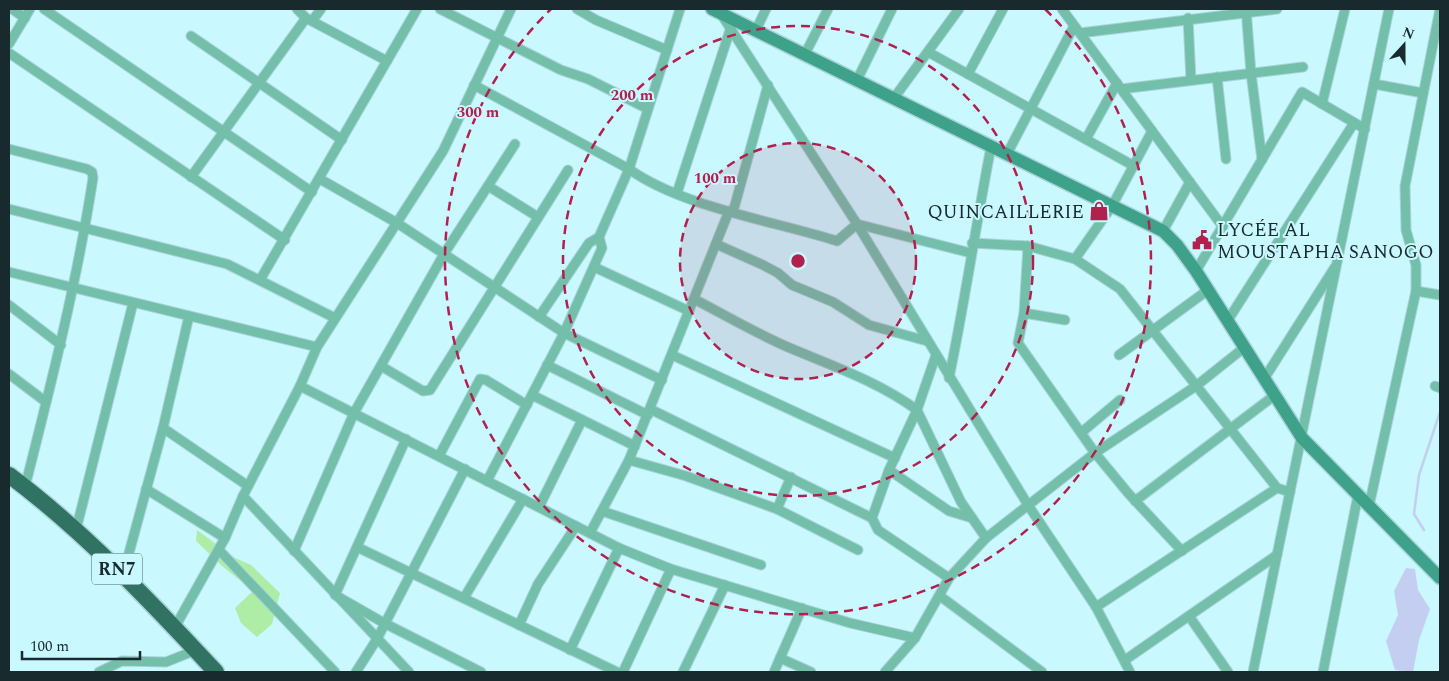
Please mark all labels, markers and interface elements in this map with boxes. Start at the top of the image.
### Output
north arrow [1379,20,1429,70]
text: N [1399,21,1418,45]
text: 200 m [611,84,654,107]
text: 300 m [457,101,500,124]
text: 100 m [694,167,737,190]
place label: QUINCAILLERIE [927,198,1084,227]
shop icon: QUINCAILLERIE [1088,200,1110,222]
place label: LYCÉE AL MOUSTAPHA SANOGO [1217,216,1434,267]
public building icon: LYCÉE AL MOUSTAPHA SANOGO [1191,229,1213,251]
centre of rings [789,252,807,270]
road number: RN7 [92,554,142,584]
scale bar [22,628,140,660]
text: 100 m [30,635,69,658]

